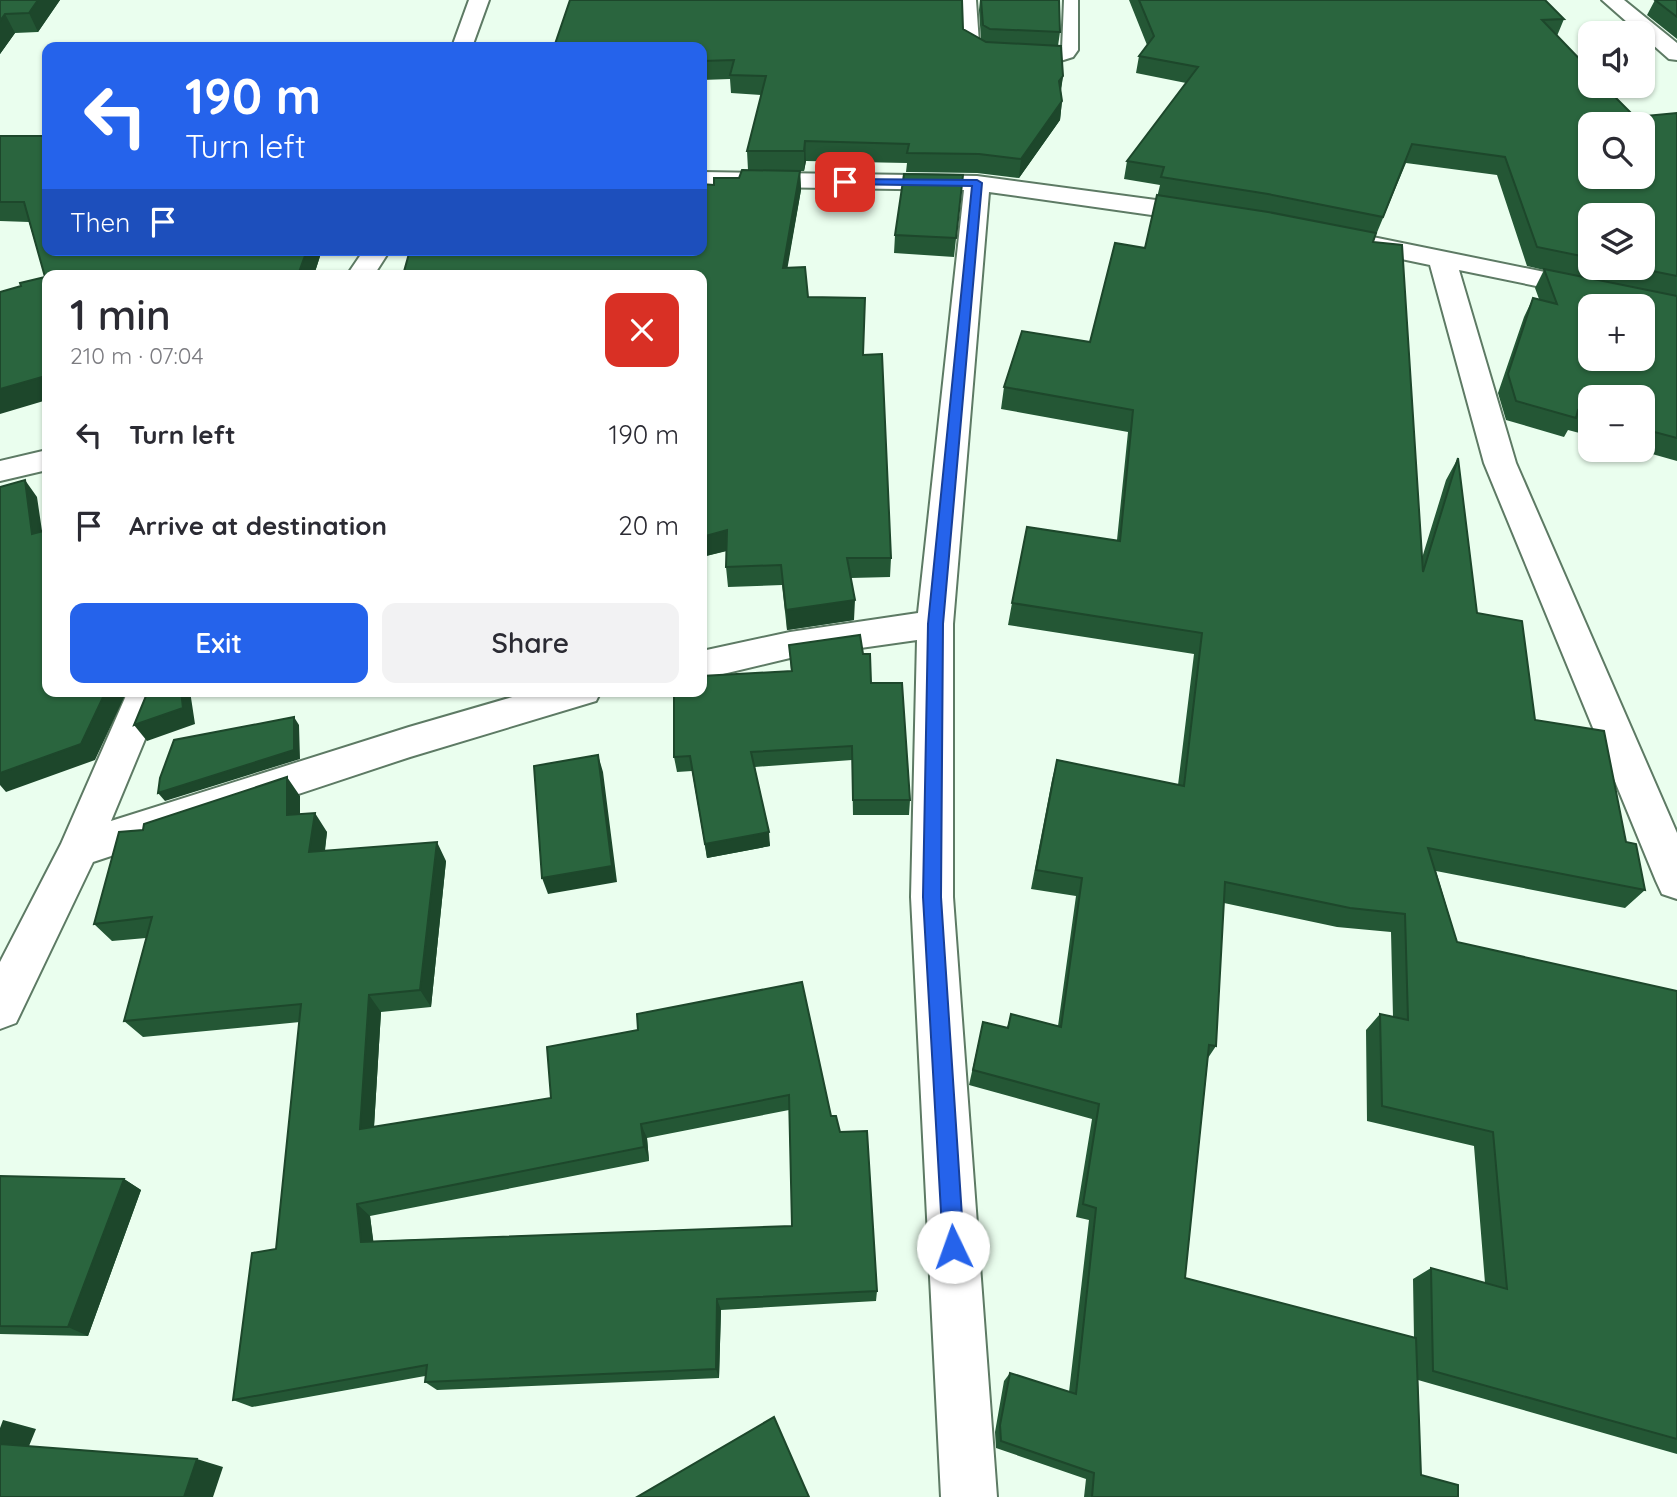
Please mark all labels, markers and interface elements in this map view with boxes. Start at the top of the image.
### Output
map controls [1578,21,1655,462]
button: sound [1578,21,1655,98]
text: 190 m [185,65,321,126]
icon: left [70,70,161,161]
button: search [1578,112,1655,189]
text: Turn left [185,126,306,166]
pin [815,152,875,212]
icon: arrive [826,163,864,201]
icon: arrive [144,203,182,241]
button: layers [1578,203,1655,280]
text: Then [70,206,130,239]
text: 1 min [70,288,171,341]
button: close [605,293,679,367]
button: + [1578,294,1655,371]
text: 210 m · 07:04 [70,341,204,370]
button: − [1578,385,1655,462]
icon: left [70,416,108,454]
text: Turn left [129,418,236,451]
text: 190 m [609,418,679,451]
icon: arrive [70,507,108,545]
text: Arrive at destination [129,509,387,542]
text: 20 m [618,509,679,542]
button: Exit [70,603,368,683]
button: Share [382,603,679,683]
position arrow [916,1210,990,1284]

